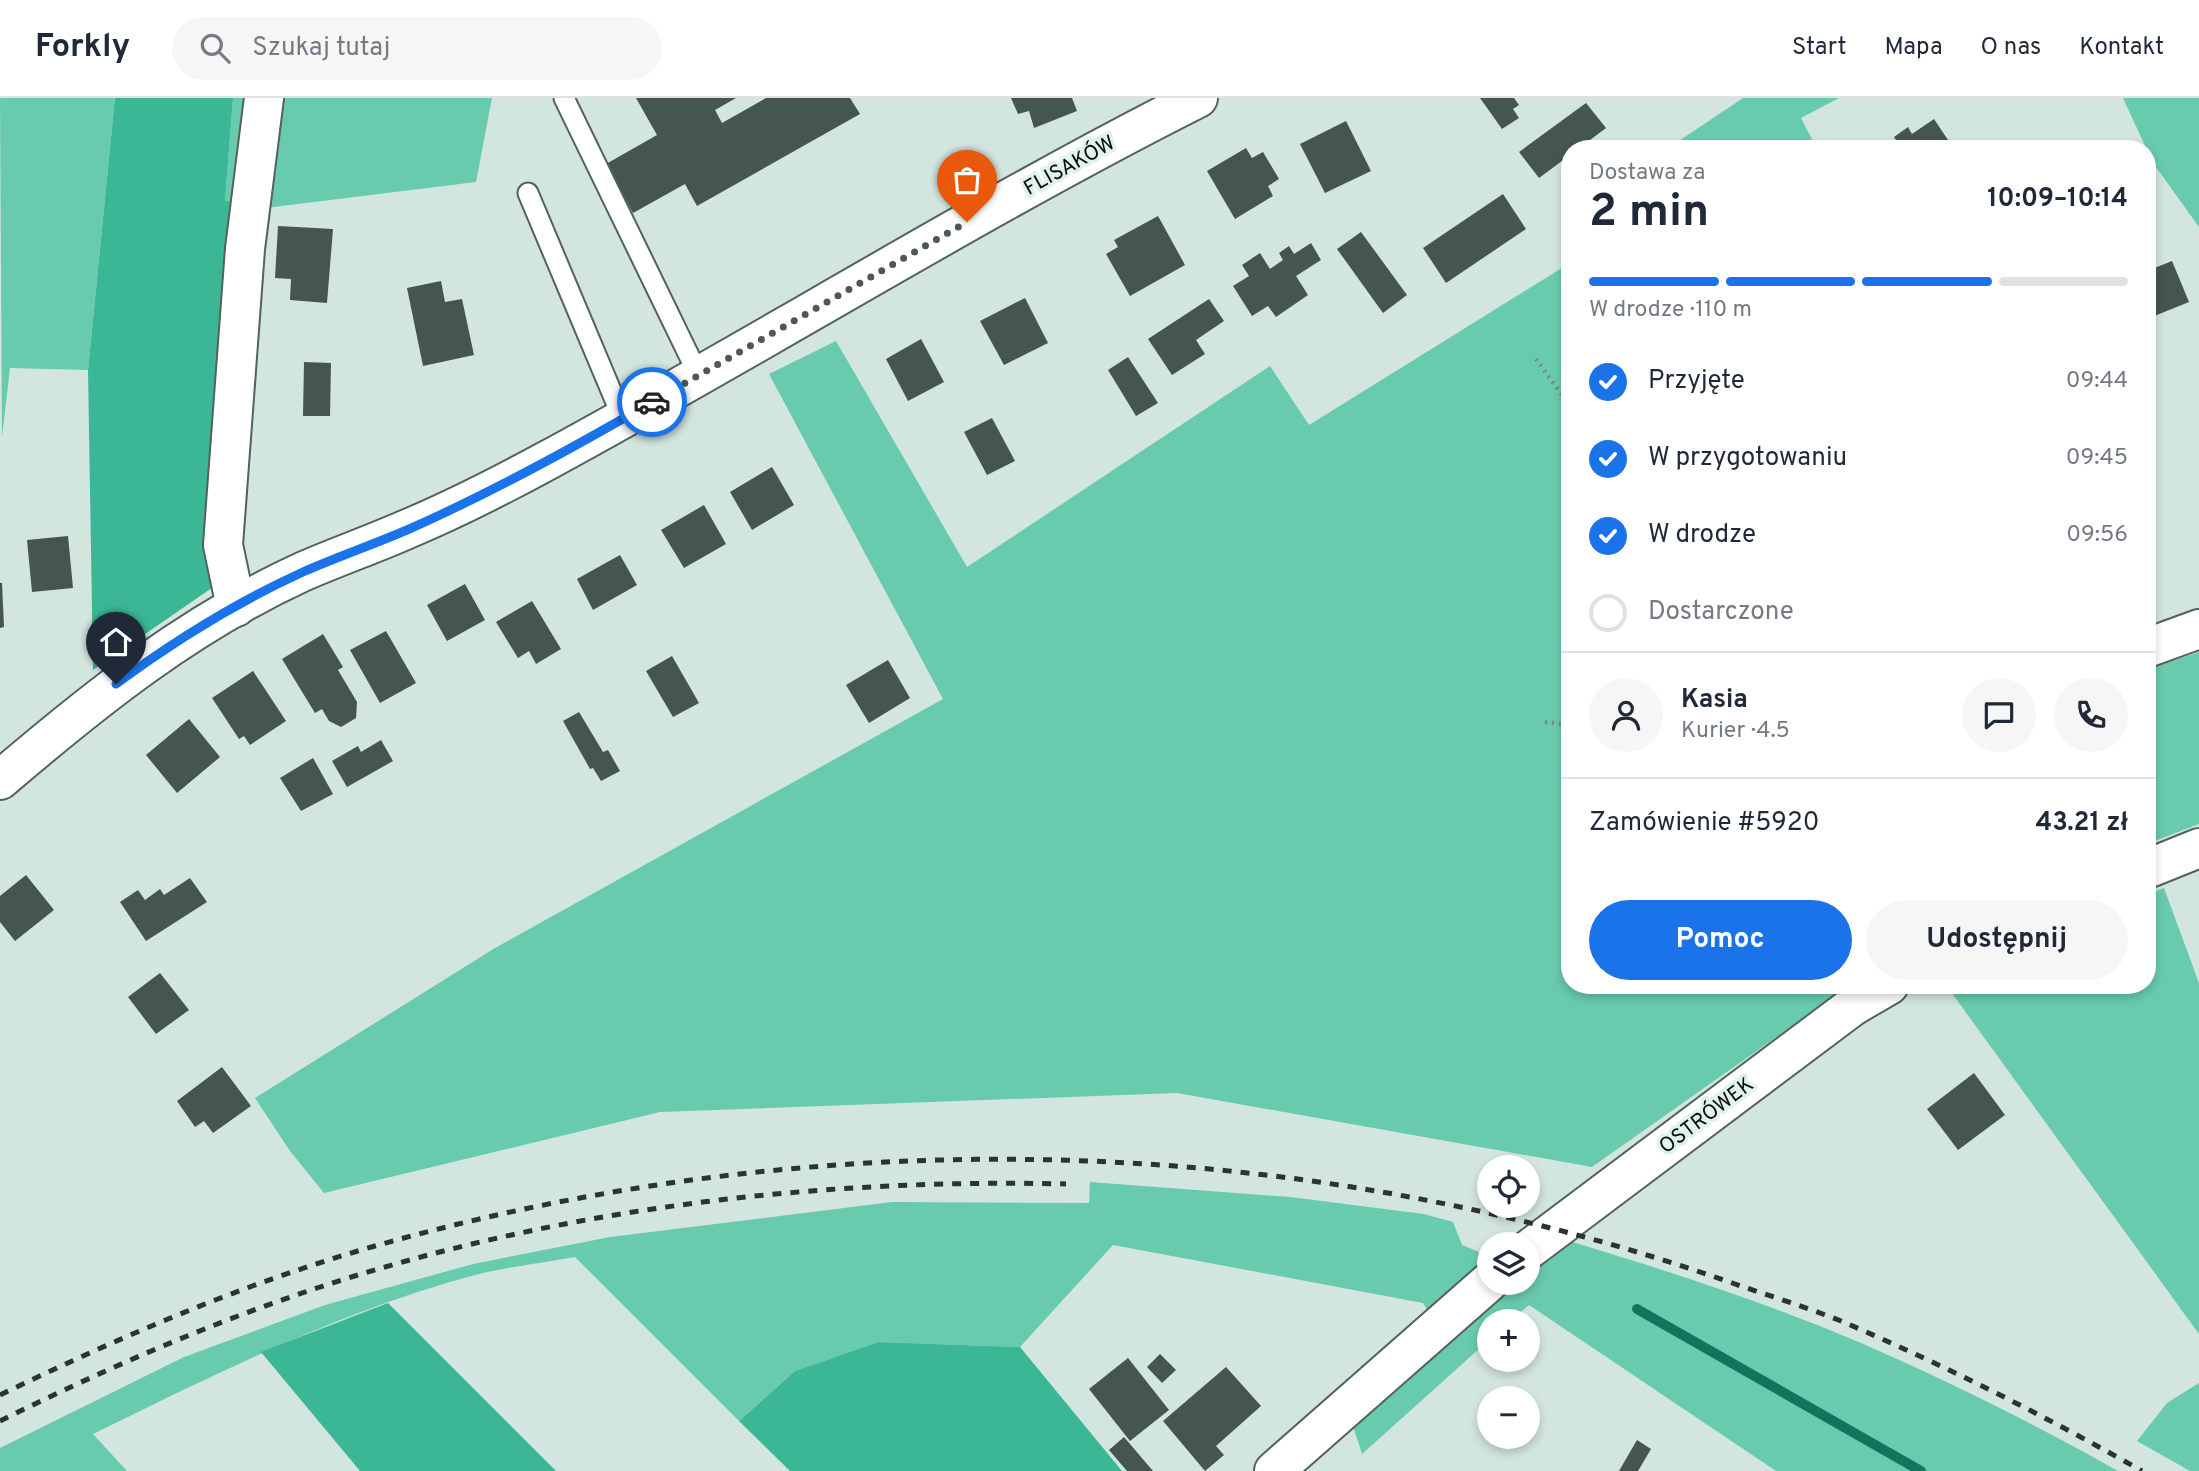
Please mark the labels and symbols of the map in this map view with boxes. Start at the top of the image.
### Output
street label: FLISAKÓW [1019,129,1120,203]
pin [937,150,997,222]
courier [617,367,687,437]
pin [86,612,146,684]
street label: OSTRÓWEK [1654,1071,1760,1161]

